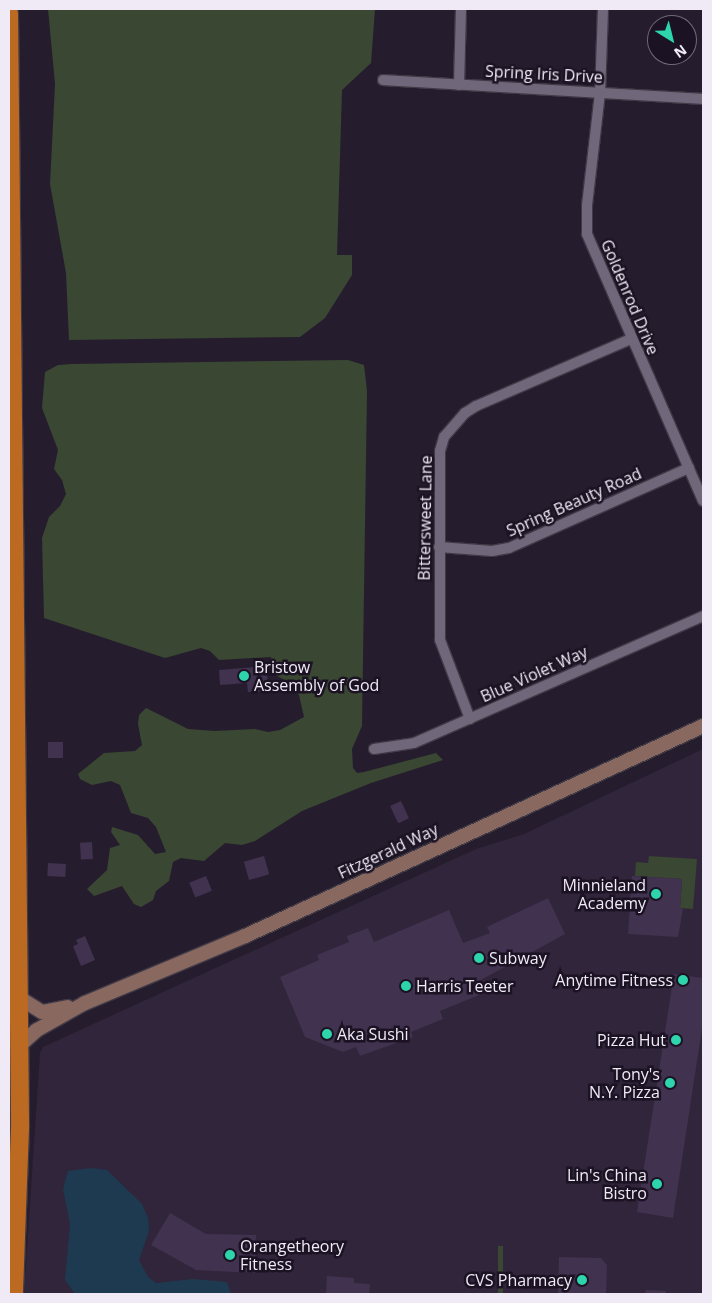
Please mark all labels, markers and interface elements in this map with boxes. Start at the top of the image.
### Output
north arrow [647,15,697,65]
text: N [670,41,691,63]
street label: Spring Iris Drive [485,61,603,87]
street label: Goldenrod Drive [597,237,663,357]
street label: Bittersweet Lane [414,455,436,581]
street label: Spring Beauty Road [503,464,645,540]
street label: Blue Violet Way [478,642,590,706]
place label: Bristow Assembly of God [254,657,379,695]
marker: Bristow Assembly of God [238,670,250,682]
street label: Fitzgerald Way [335,819,441,883]
place label: Minnieland Academy [562,875,646,913]
marker: Minnieland Academy [650,888,662,900]
place label: Subway [489,948,547,968]
marker: Subway [473,952,485,964]
place label: Anytime Fitness [555,970,673,990]
marker: Anytime Fitness [677,974,689,986]
place label: Harris Teeter [416,976,514,996]
marker: Harris Teeter [400,980,412,992]
place label: Aka Sushi [337,1024,409,1044]
marker: Aka Sushi [321,1028,333,1040]
place label: Pizza Hut [597,1030,666,1050]
marker: Pizza Hut [670,1034,682,1046]
place label: Tony's N.Y. Pizza [589,1064,660,1102]
marker: Tony's N.Y. Pizza [664,1077,676,1089]
place label: Lin's China Bistro [567,1165,647,1203]
marker: Lin's China Bistro [651,1178,663,1190]
place label: Orangetheory Fitness [240,1236,344,1274]
marker: Orangetheory Fitness [224,1249,236,1261]
place label: CVS Pharmacy [465,1270,572,1290]
marker: CVS Pharmacy [576,1274,588,1286]

